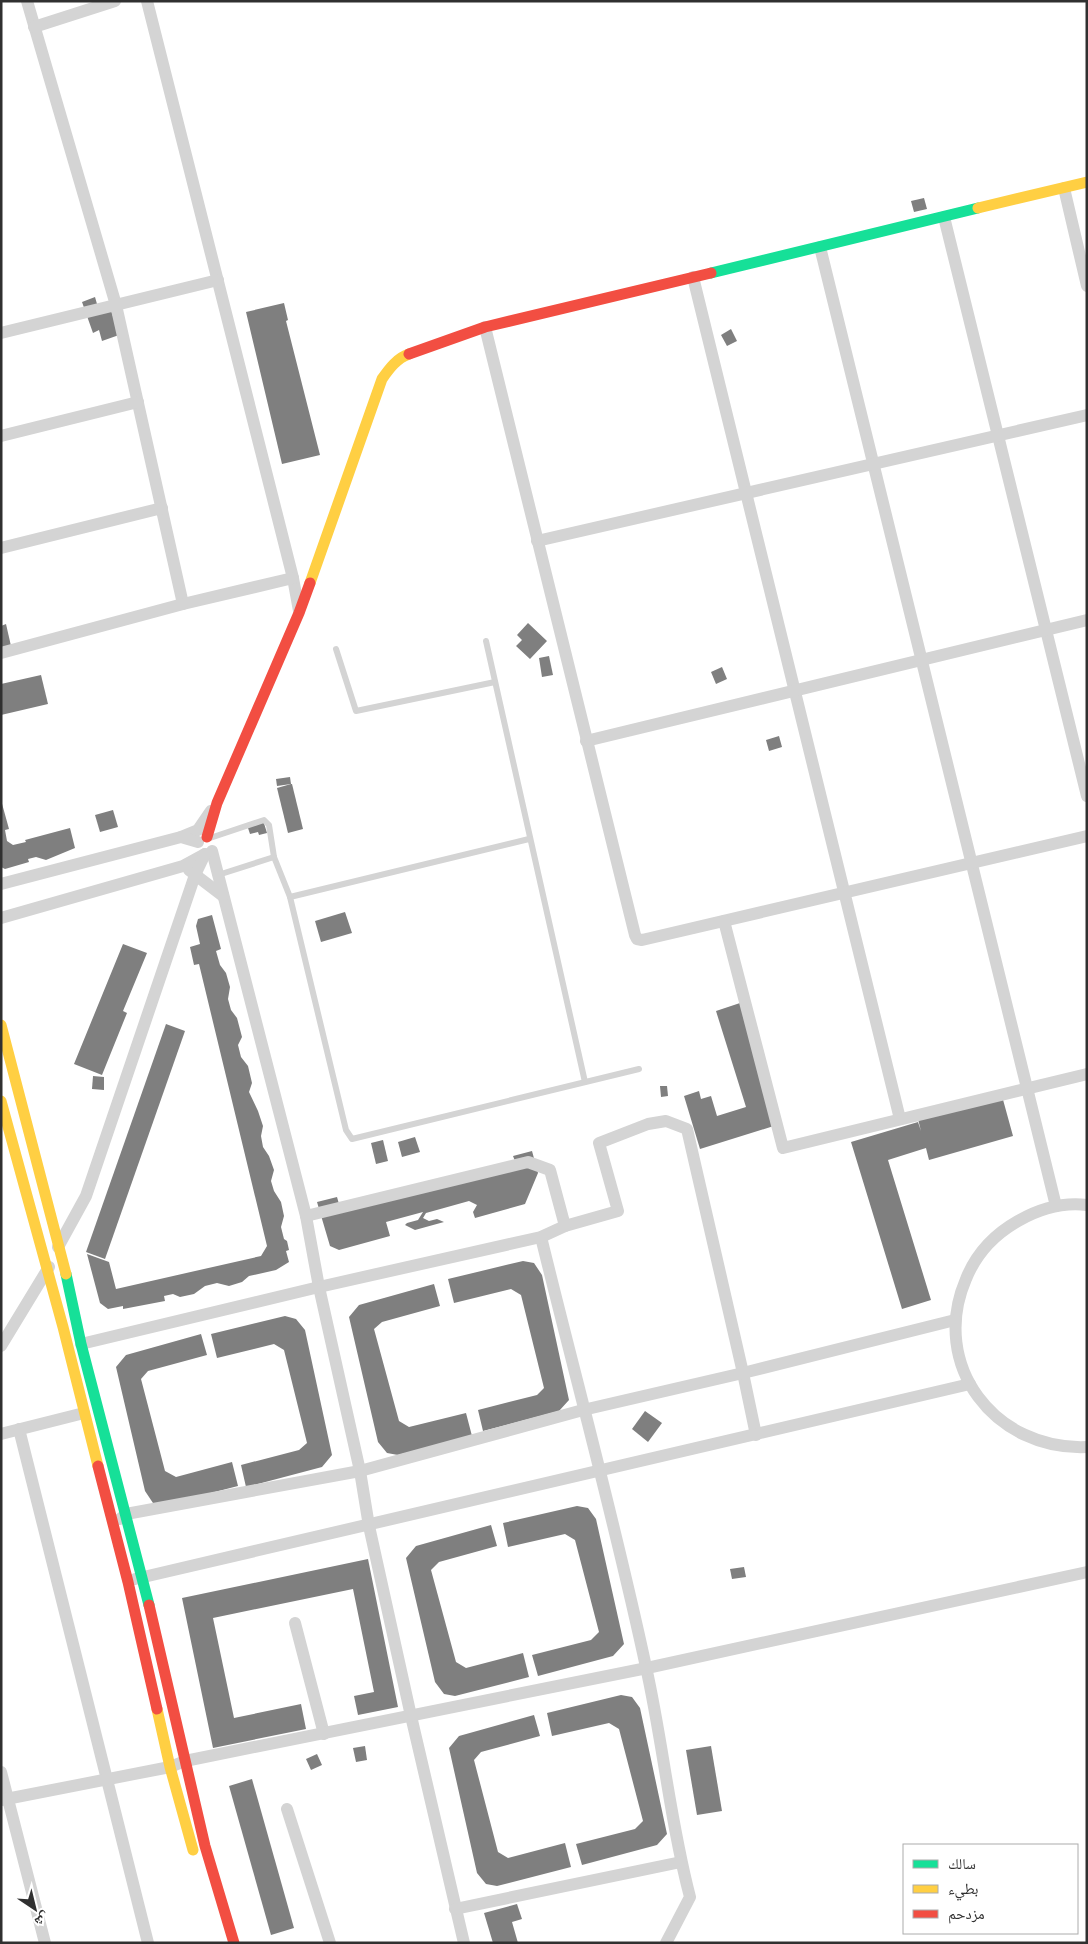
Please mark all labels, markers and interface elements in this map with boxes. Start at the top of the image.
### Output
legend [903,1844,1078,1934]
text: سالك [948,1854,976,1872]
text: بطيء [948,1879,978,1901]
north arrow [10,1884,60,1934]
text: مزدحم [948,1904,985,1924]
text: ش [31,1908,54,1931]

